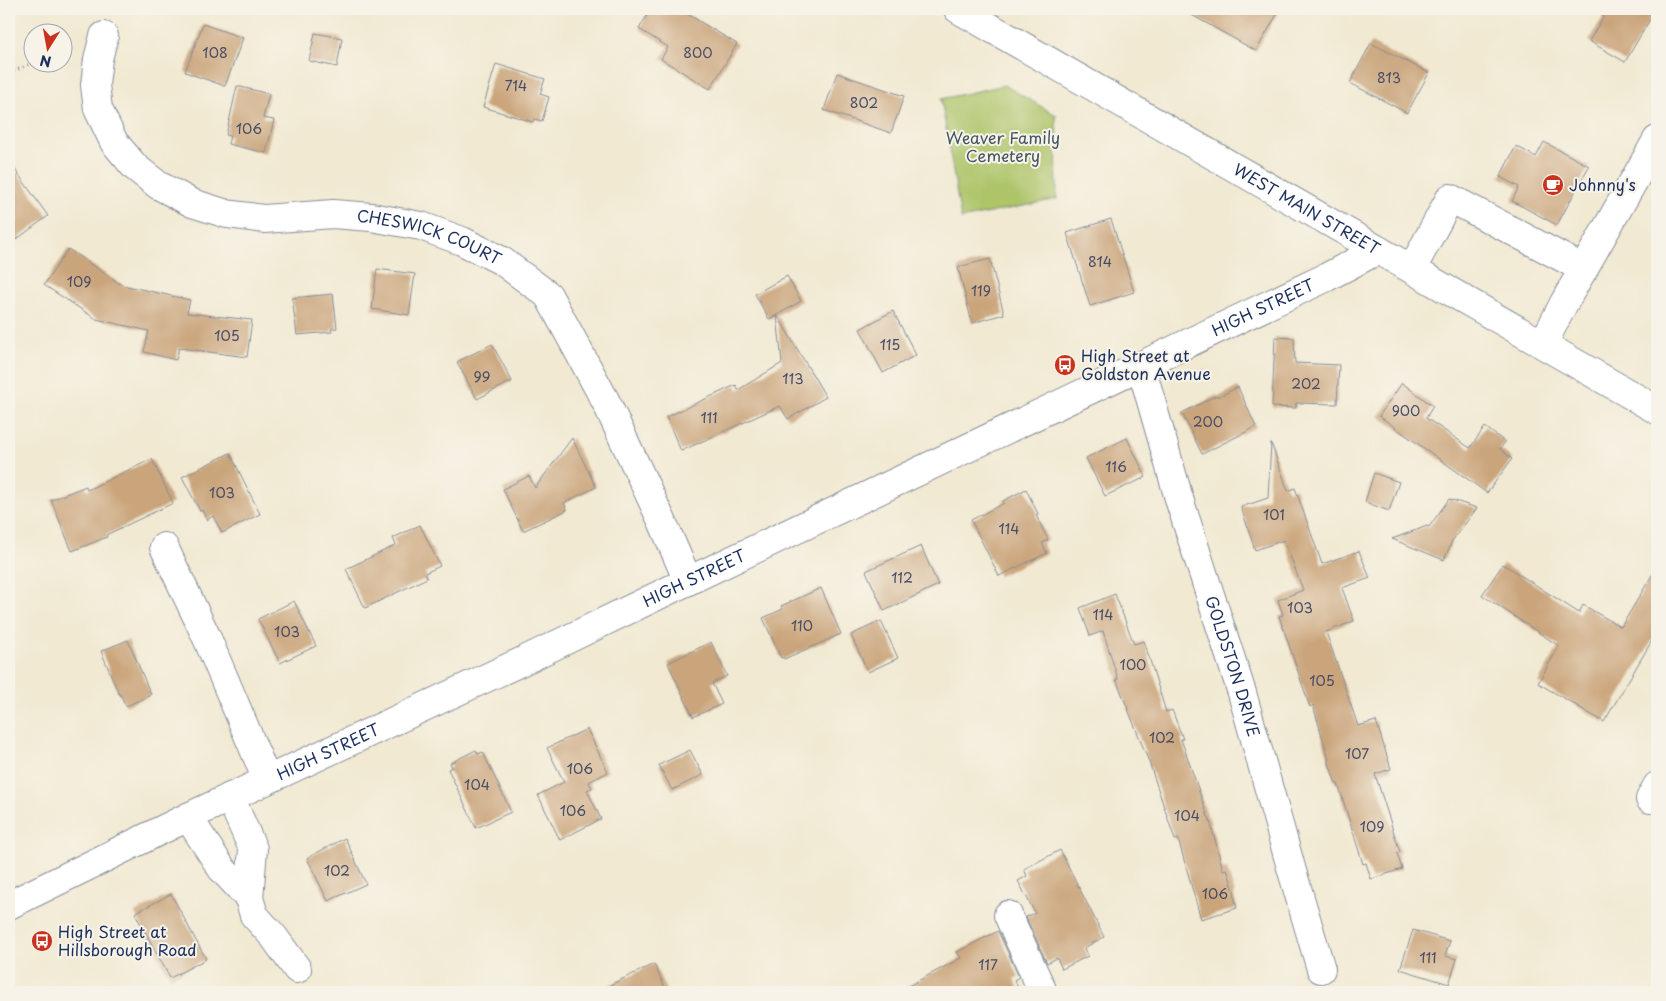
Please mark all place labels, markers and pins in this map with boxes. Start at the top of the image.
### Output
place label: Johnny's [1569,172,1636,196]
cafe icon: Johnny's [1541,173,1565,197]
place label: High Street at Goldston Avenue [1081,343,1211,385]
bus stop icon: High Street at Goldston Avenue [1053,353,1077,377]
place label: High Street at Hillsborough Road [58,919,197,961]
bus stop icon: High Street at Hillsborough Road [30,929,54,953]

